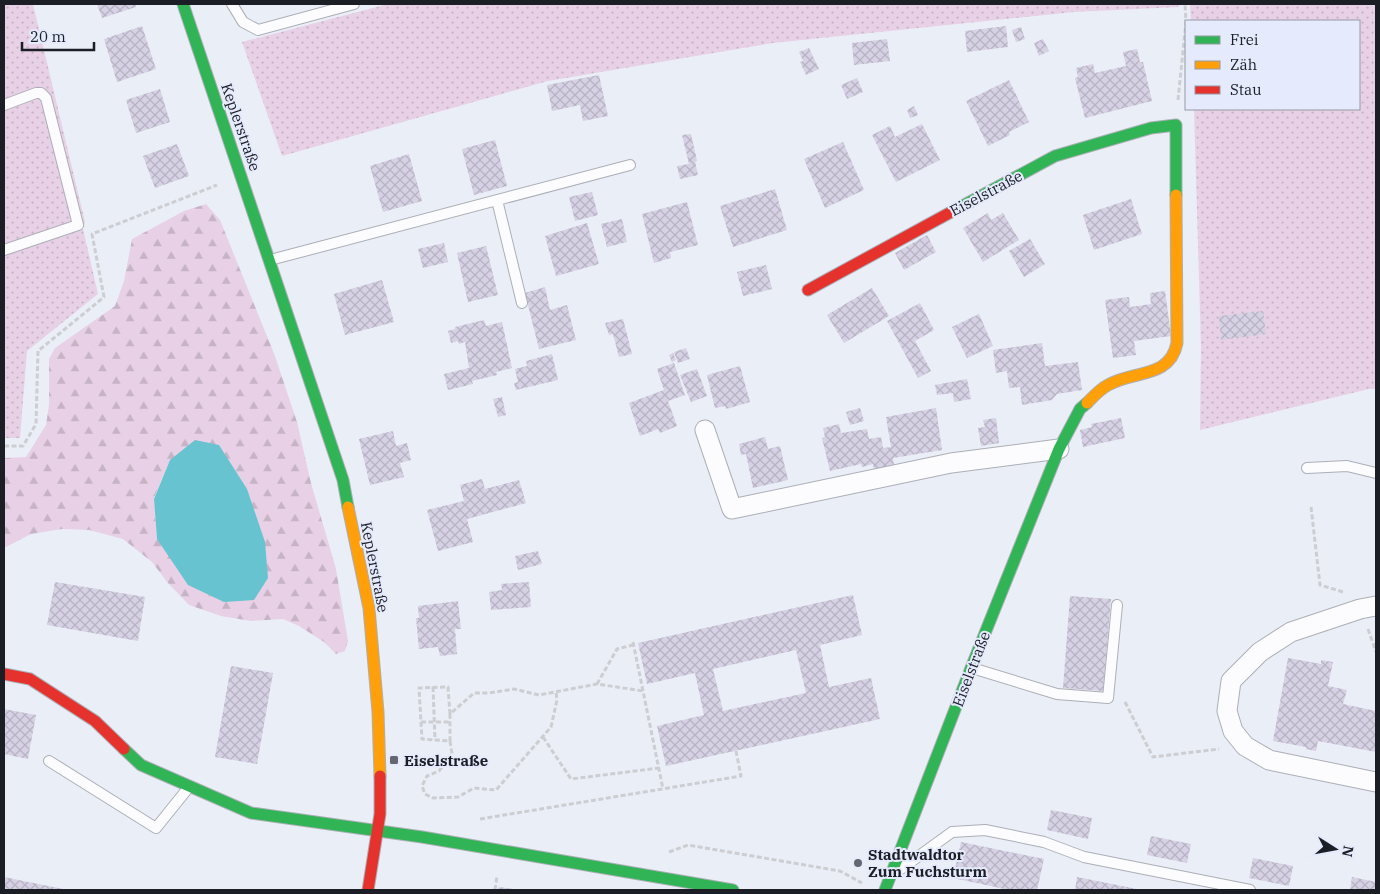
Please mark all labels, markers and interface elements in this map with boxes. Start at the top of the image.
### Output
scale bar [22,20,95,52]
legend [1185,20,1360,110]
text: 20 m [30,27,66,46]
text: Frei [1230,30,1259,49]
text: Zäh [1230,55,1257,74]
text: Stau [1230,80,1262,99]
street label: Keplerstraße [217,81,265,173]
street label: Eiselstraße [947,166,1025,220]
street label: Keplerstraße [357,520,393,614]
street label: Eiselstraße [948,629,994,709]
place label: Eiselstraße [404,751,488,770]
marker: Eiselstraße [388,754,400,766]
north arrow [1310,824,1360,874]
text: N [1338,844,1358,859]
place label: Stadtwaldtor Zum Fuchsturm [868,845,987,881]
marker: Stadtwaldtor Zum Fuchsturm [852,857,864,869]

